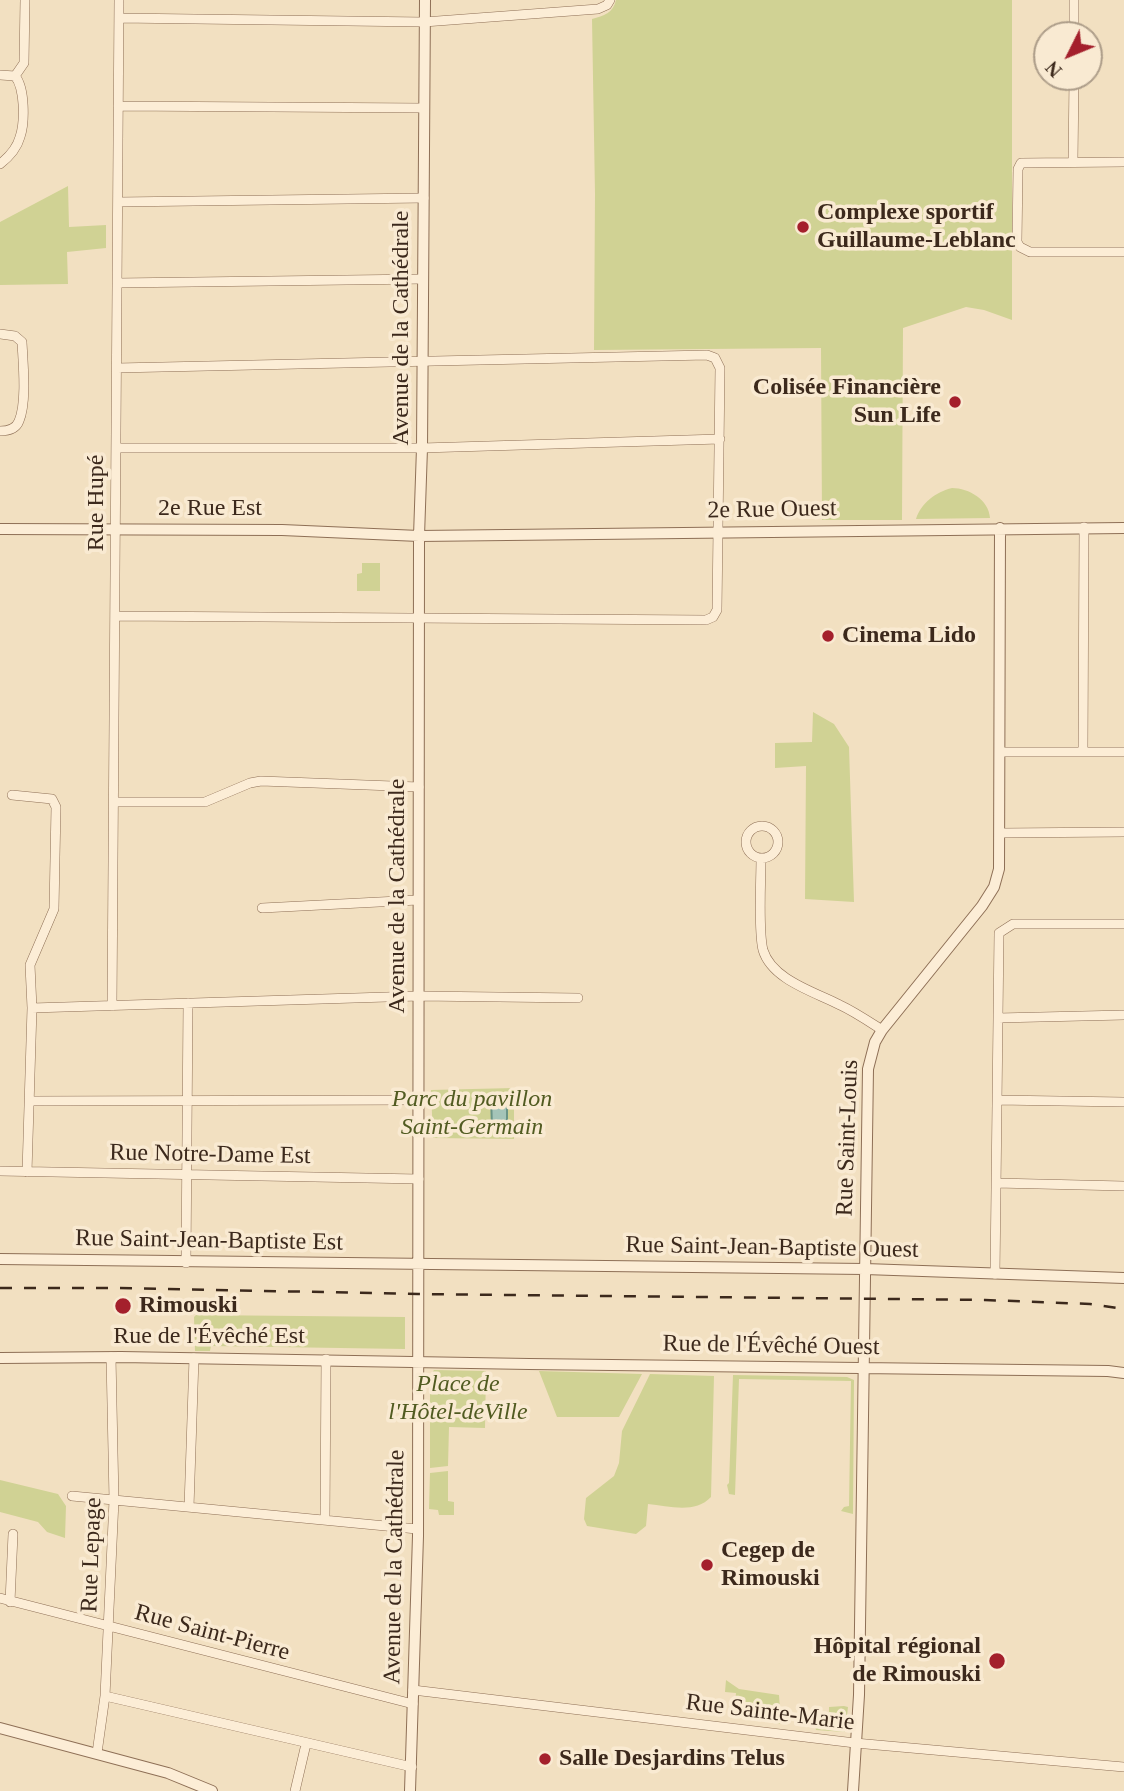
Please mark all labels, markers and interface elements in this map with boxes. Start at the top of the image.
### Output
north arrow [1033,21,1103,91]
text: N [1041,57,1066,81]
place label: Complexe sportif Guillaume-Leblanc [817,199,1016,255]
street label: Avenue de la Cathédrale [388,211,416,445]
marker: Complexe sportif Guillaume-Leblanc [795,219,811,235]
place label: Colisée Financière Sun Life [753,374,941,430]
marker: Colisée Financière Sun Life [947,394,963,410]
street label: Rue Hupé [83,455,111,551]
street label: 2e Rue Ouest [707,494,837,526]
street label: 2e Rue Est [158,495,262,523]
place label: Cinema Lido [842,622,976,650]
marker: Cinema Lido [820,628,836,644]
street label: Avenue de la Cathédrale [384,779,412,1013]
street label: Rue Saint-Louis [831,1059,865,1217]
park label: Parc du pavillon Saint-Germain [392,1086,552,1142]
street label: Rue Notre-Dame Est [109,1139,311,1171]
street label: Rue Saint-Jean-Baptiste Est [75,1224,343,1258]
street label: Rue Saint-Jean-Baptiste Ouest [625,1231,919,1265]
place label: Rimouski [139,1292,238,1320]
marker: Rimouski [113,1296,133,1316]
street label: Rue de l'Évêché Est [113,1323,305,1351]
street label: Rue de l'Évêché Ouest [662,1330,880,1362]
park label: Place de l'Hôtel-deVille [388,1371,528,1427]
street label: Avenue de la Cathédrale [379,1449,411,1685]
street label: Rue Lepage [76,1497,108,1613]
place label: Cegep de Rimouski [721,1537,820,1593]
marker: Cegep de Rimouski [699,1557,715,1573]
street label: Rue Saint-Pierre [131,1598,293,1668]
place label: Hôpital régional de Rimouski [814,1633,981,1689]
marker: Hôpital régional de Rimouski [987,1651,1007,1671]
street label: Rue Sainte-Marie [684,1688,856,1738]
place label: Salle Desjardins Telus [559,1745,785,1773]
marker: Salle Desjardins Telus [537,1751,553,1767]

